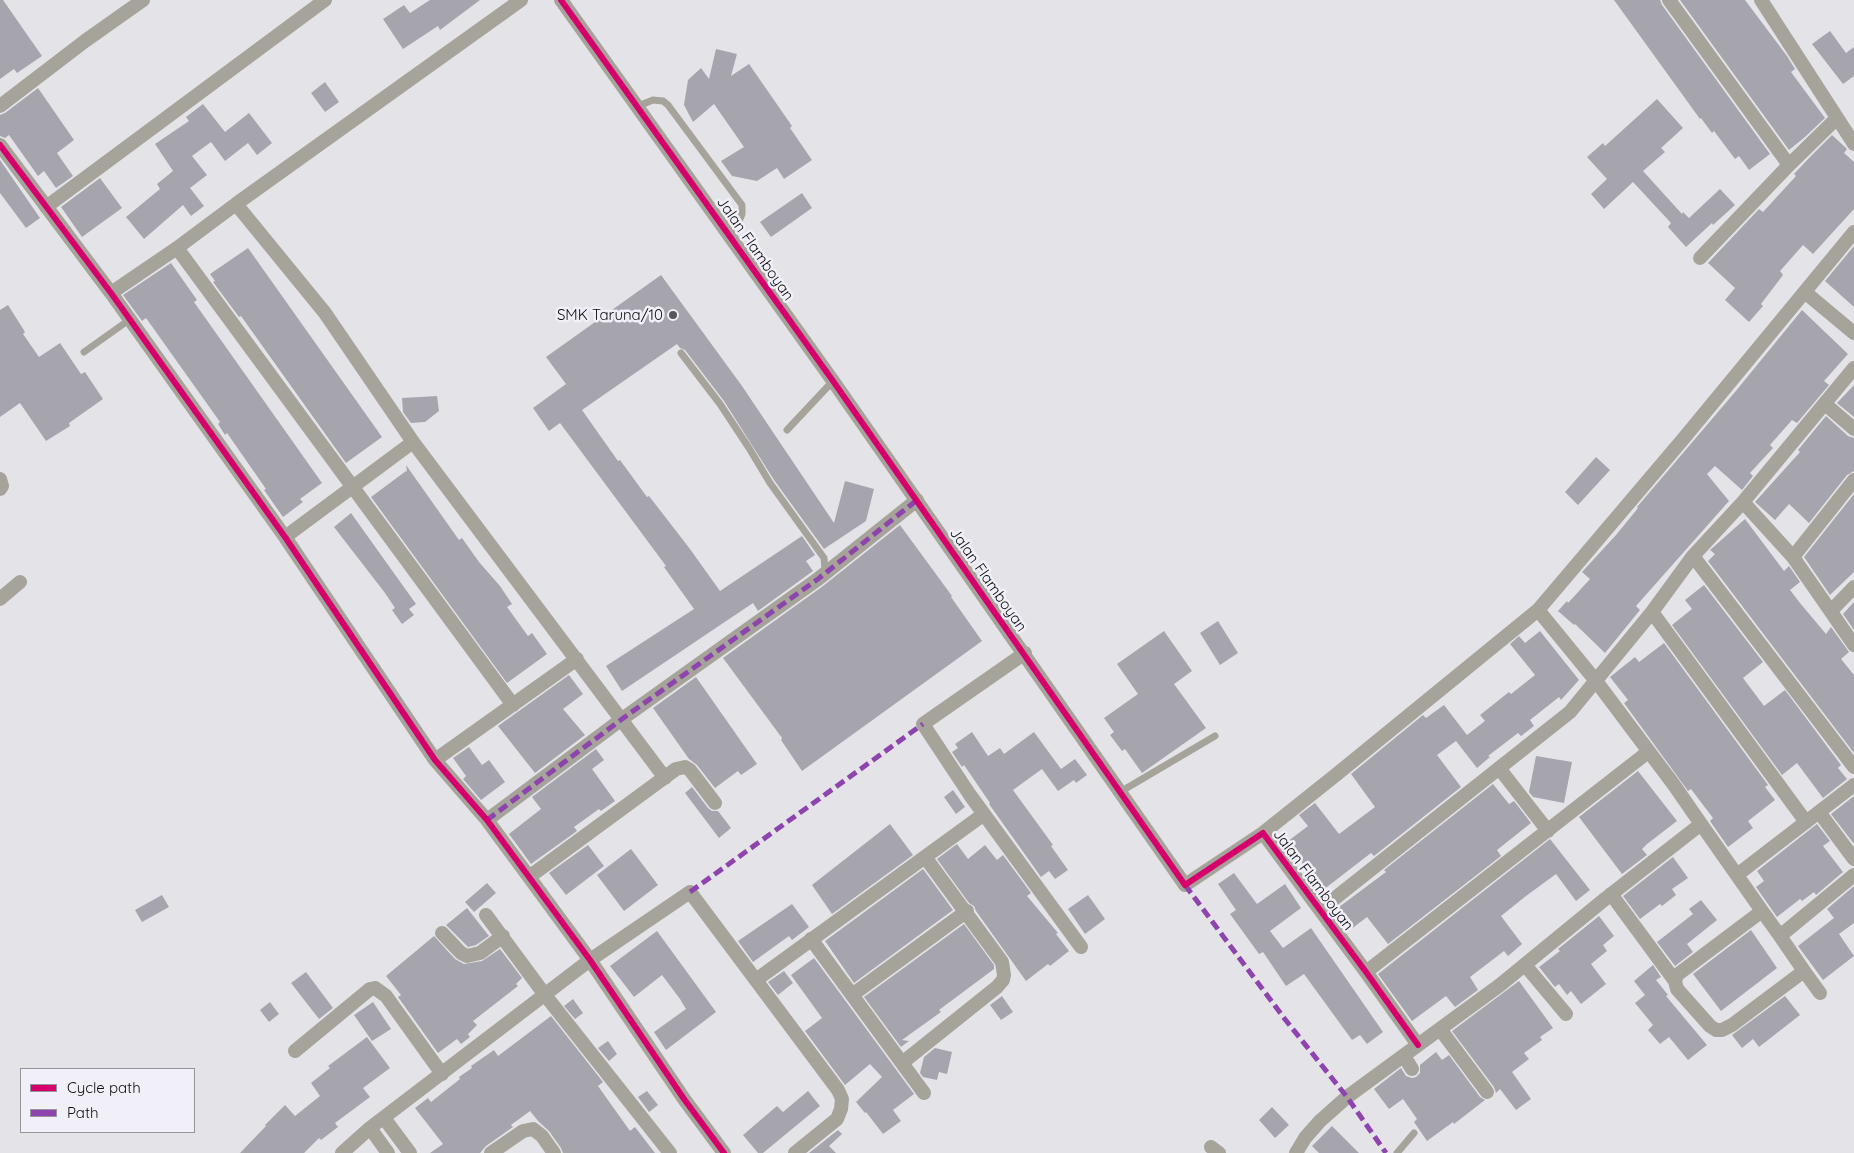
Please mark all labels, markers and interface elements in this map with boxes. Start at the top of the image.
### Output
street label: Jalan Flamboyan [713,194,797,304]
place label: SMK Taruna/10 [557,306,663,324]
marker: SMK Taruna/10 [667,309,679,321]
street label: Jalan Flamboyan [946,525,1030,635]
street label: Jalan Flamboyan [1269,826,1357,934]
legend [20,1068,195,1133]
text: Cycle path [67,1078,141,1097]
text: Path [67,1103,99,1122]

